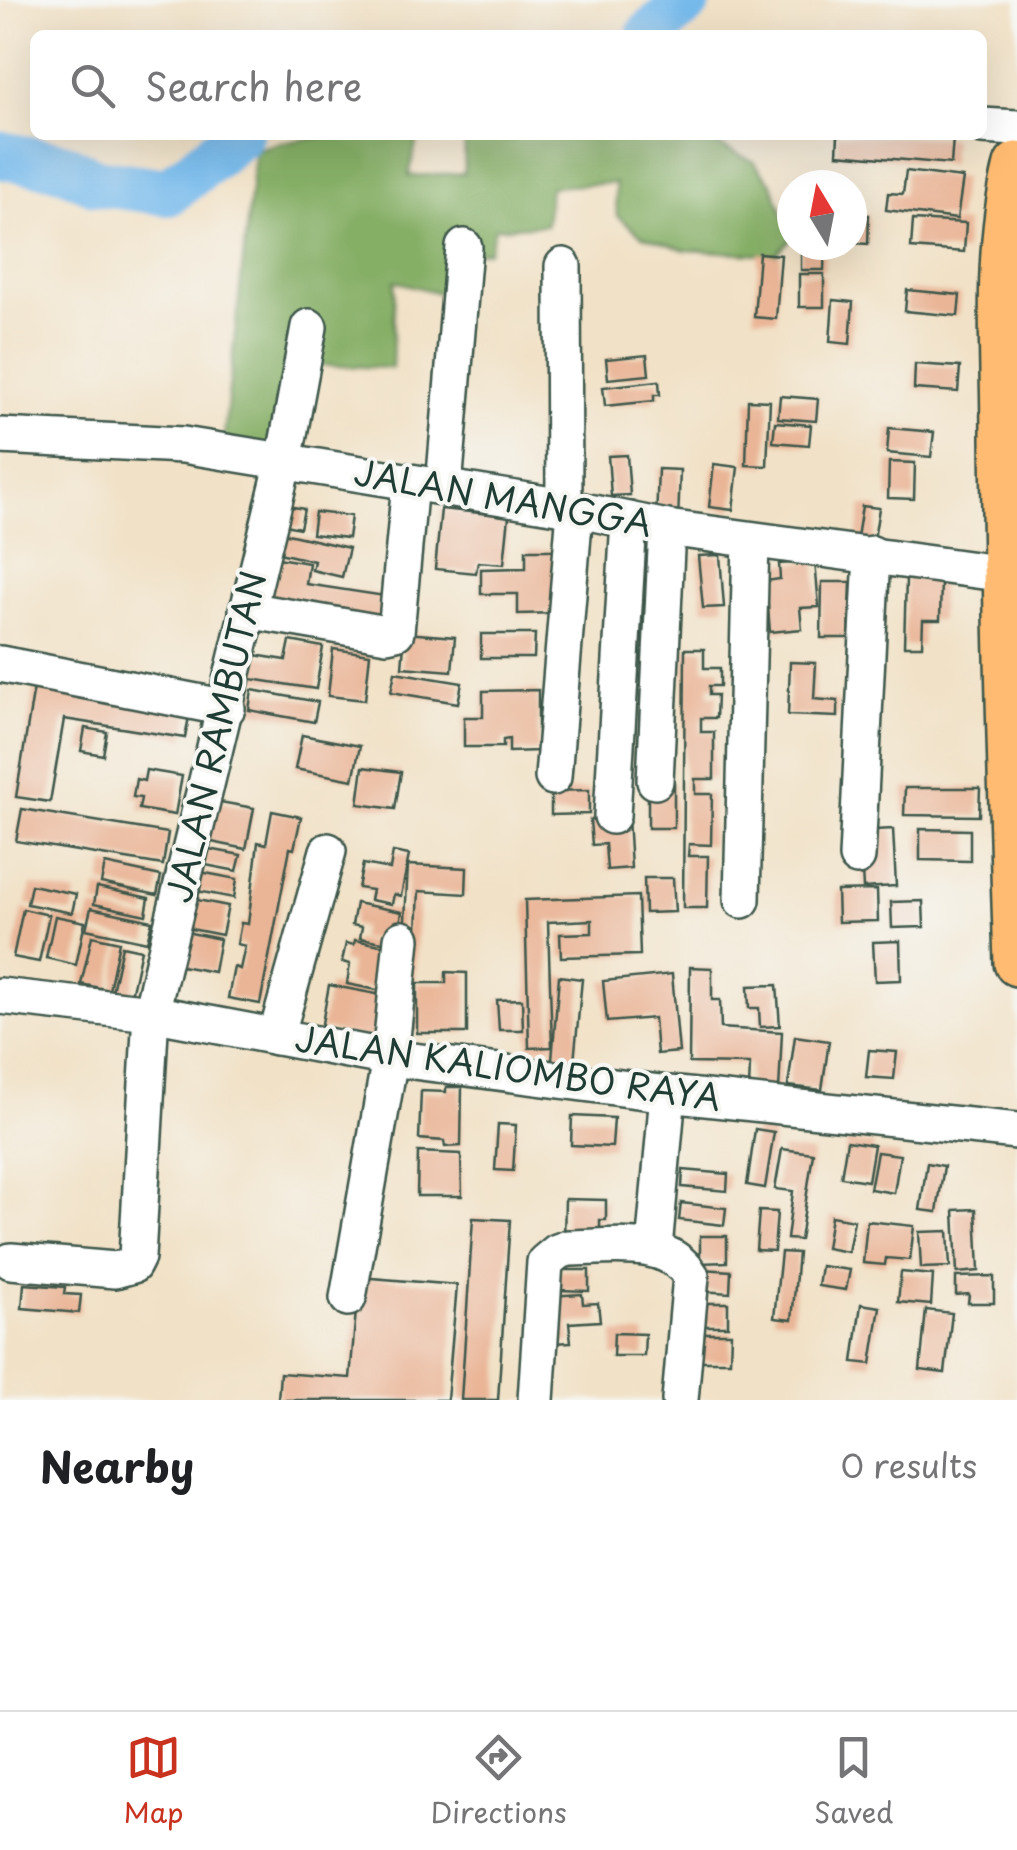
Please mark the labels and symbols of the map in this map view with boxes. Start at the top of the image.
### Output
north arrow [777,170,867,260]
street label: JALAN MANGGA [350,444,657,549]
street label: JALAN RAMBUTAN [151,565,279,908]
street label: JALAN KALIOMBO RAYA [292,1010,725,1123]

